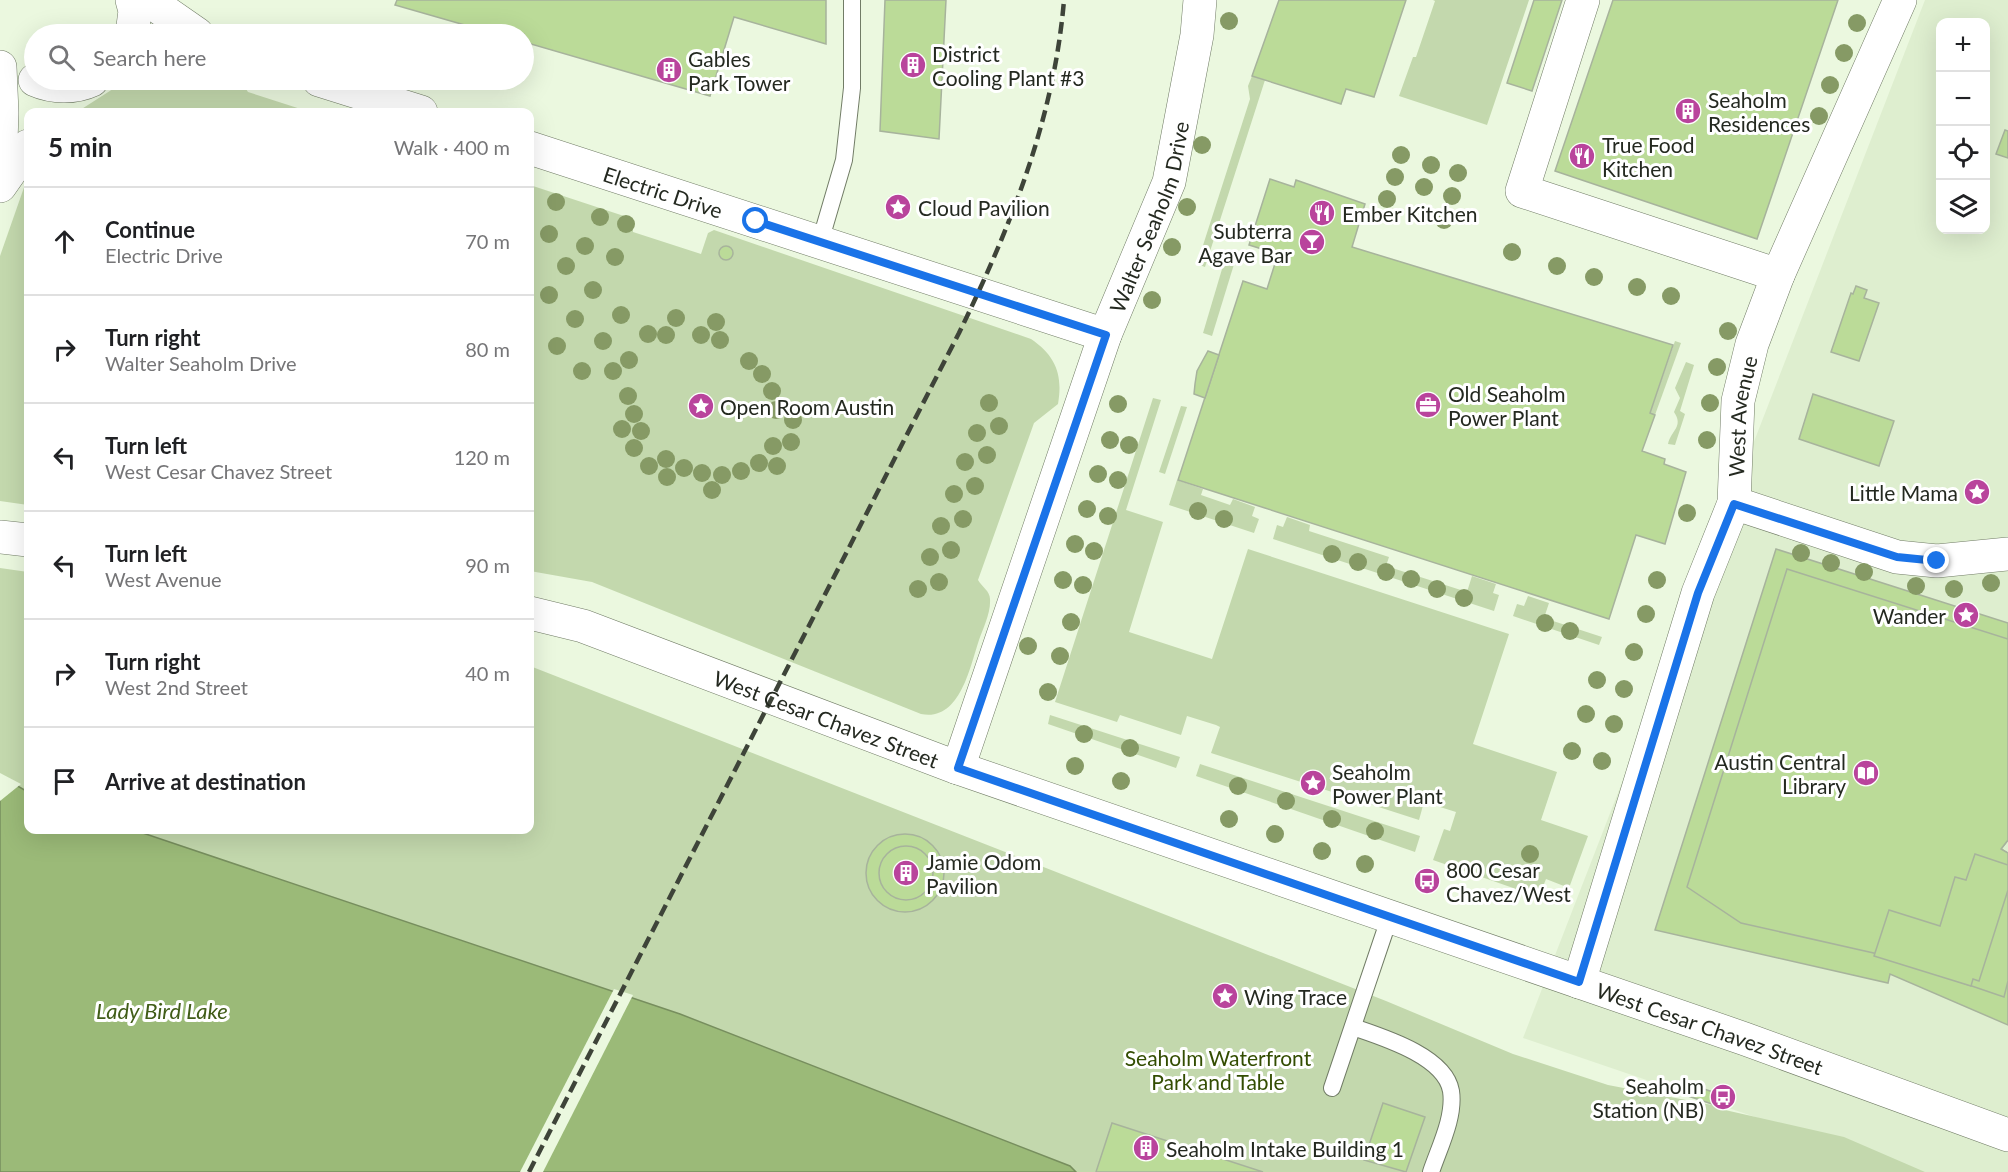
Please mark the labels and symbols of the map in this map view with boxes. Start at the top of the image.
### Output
place label: District Cooling Plant #3 [932,41,1084,90]
place label: Gables Park Tower [688,46,791,95]
building icon: District Cooling Plant #3 [898,50,928,80]
building icon: Gables Park Tower [654,55,684,85]
place label: Seaholm Residences [1708,87,1810,136]
building icon: Seaholm Residences [1673,96,1703,126]
street label: Walter Seaholm Drive [1104,119,1193,316]
place label: True Food Kitchen [1602,132,1694,181]
restaurant icon: True Food Kitchen [1567,141,1597,171]
street label: Electric Drive [600,160,726,222]
place icon: Cloud Pavilion [883,192,913,222]
place label: Cloud Pavilion [918,195,1050,220]
restaurant icon: Ember Kitchen [1307,198,1337,228]
place label: Ember Kitchen [1342,201,1478,226]
route start [742,207,768,233]
place label: Subterra Agave Bar [1198,218,1292,267]
bar icon: Subterra Agave Bar [1297,227,1327,257]
street label: West Avenue [1723,353,1761,478]
place label: Old Seaholm Power Plant [1448,381,1565,430]
office icon: Old Seaholm Power Plant [1413,390,1443,420]
place icon: Open Room Austin [686,391,716,421]
place label: Open Room Austin [720,394,894,419]
place icon: Little Mama [1962,477,1992,507]
place label: Little Mama [1849,480,1958,505]
route end [1923,547,1949,573]
place icon: Wander [1951,600,1981,630]
place label: Wander [1873,603,1946,628]
street label: West Cesar Chavez Street [711,664,943,772]
place label: Austin Central Library [1714,749,1846,798]
library icon: Austin Central Library [1851,758,1881,788]
place label: Seaholm Power Plant [1332,759,1443,808]
place icon: Seaholm Power Plant [1298,768,1328,798]
place label: Jamie Odom Pavilion [926,849,1041,898]
place label: 800 Cesar Chavez/West [1446,857,1571,906]
building icon: Jamie Odom Pavilion [891,858,921,888]
bus stop icon: 800 Cesar Chavez/West [1412,866,1442,896]
street label: West Cesar Chavez Street [1593,976,1827,1079]
place icon: Wing Trace [1210,981,1240,1011]
place label: Wing Trace [1244,984,1347,1009]
water label: Lady Bird Lake [96,997,228,1024]
park label: Seaholm Waterfront Park and Table [1125,1045,1312,1094]
place label: Seaholm Station (NB) [1592,1073,1704,1122]
bus stop icon: Seaholm Station (NB) [1708,1082,1738,1112]
building icon: Seaholm Intake Building 1 [1131,1133,1161,1163]
place label: Seaholm Intake Building 1 [1166,1136,1404,1161]

